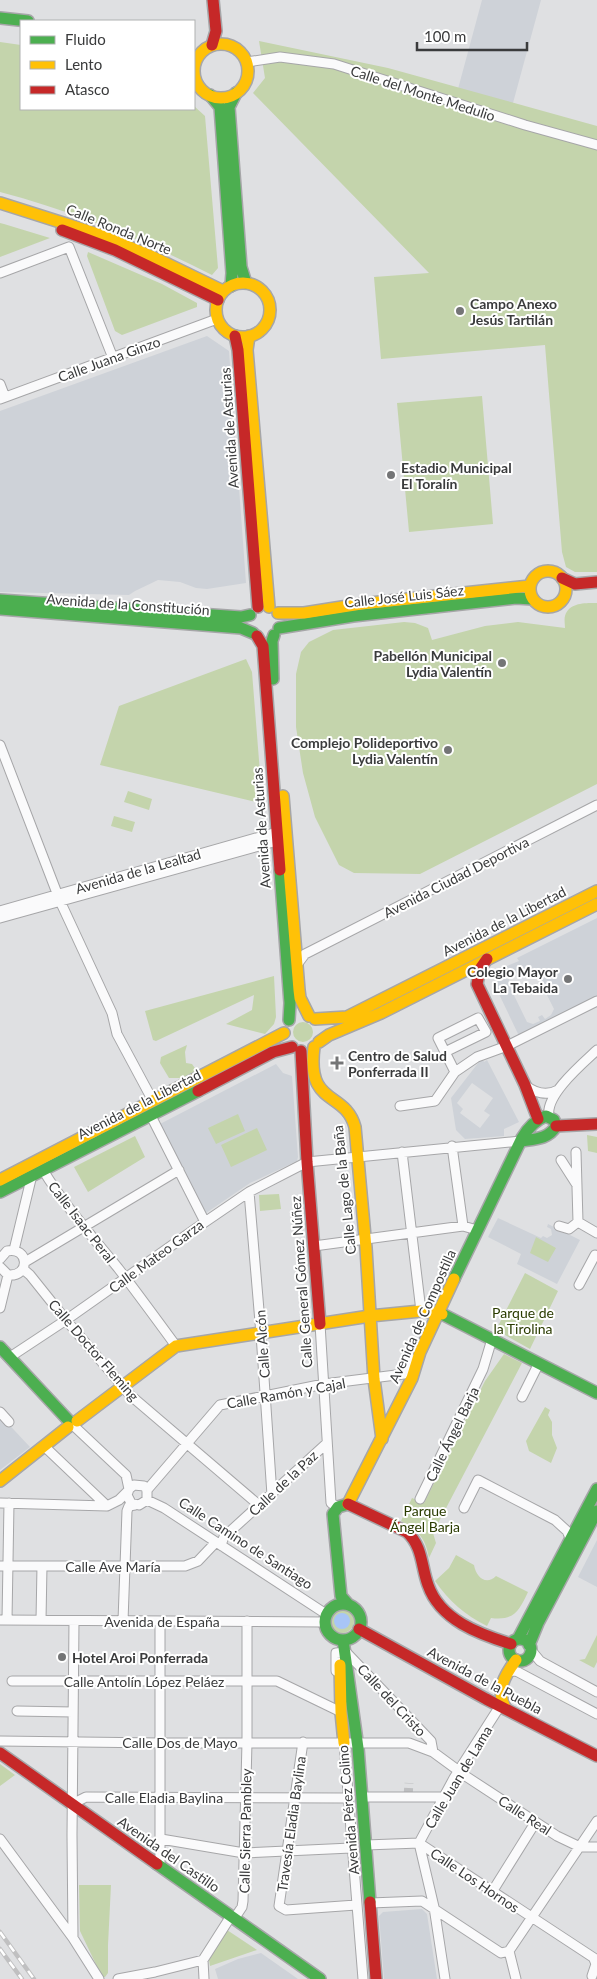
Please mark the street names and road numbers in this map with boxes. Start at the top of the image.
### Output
street label: Calle del Monte Medulio [349,62,497,124]
street label: Calle Ronda Norte [64,200,174,258]
street label: Calle Juana Ginzo [55,333,163,385]
street label: Avenida de Asturias [216,367,242,489]
street label: Calle José Luis Sáez [343,581,465,611]
street label: Avenida de la Constitución [46,590,210,618]
street label: Avenida de Asturias [248,767,274,889]
street label: Avenida Ciudad Deportiva [380,833,532,921]
street label: Avenida de la Lealtad [73,845,203,897]
street label: Avenida de la Libertad [439,882,569,960]
street label: Avenida de la Libertad [74,1065,204,1143]
street label: Calle Lago de la Baña [329,1124,359,1256]
street label: Calle Isaac Peral [45,1178,119,1266]
street label: Calle General Gómez Núñez [287,1195,315,1369]
street label: Calle Mateo Garza [105,1216,207,1296]
street label: Avenida de Compostilla [385,1247,459,1385]
street label: Calle Doctor Fleming [45,1296,143,1404]
street label: Calle Alcón [251,1309,273,1379]
street label: Calle Ramón y Cajal [225,1374,347,1412]
street label: Calle Ángel Barja [422,1384,482,1484]
street label: Calle de la Paz [245,1447,321,1519]
street label: Calle Camino de Santiago [176,1493,316,1593]
street label: Calle Ave María [65,1558,161,1575]
street label: Avenida de España [104,1613,220,1630]
street label: Avenida de la Puebla [425,1643,545,1717]
street label: Calle del Cristo [354,1660,430,1740]
street label: Calle Antolín López Peláez [64,1673,224,1690]
street label: Calle Juan de Lama [421,1723,495,1831]
street label: Calle Dos de Mayo [122,1734,238,1751]
street label: Avenida Pérez Colino [334,1744,362,1875]
street label: Travesía Eladia Baylina [273,1755,309,1893]
street label: Calle Sierra Pambley [235,1768,255,1894]
street label: Calle Eladia Baylina [105,1789,223,1806]
street label: Calle Real [495,1792,555,1838]
street label: Avenida del Castillo [115,1812,223,1896]
street label: Calle Los Hornos [427,1844,523,1916]

